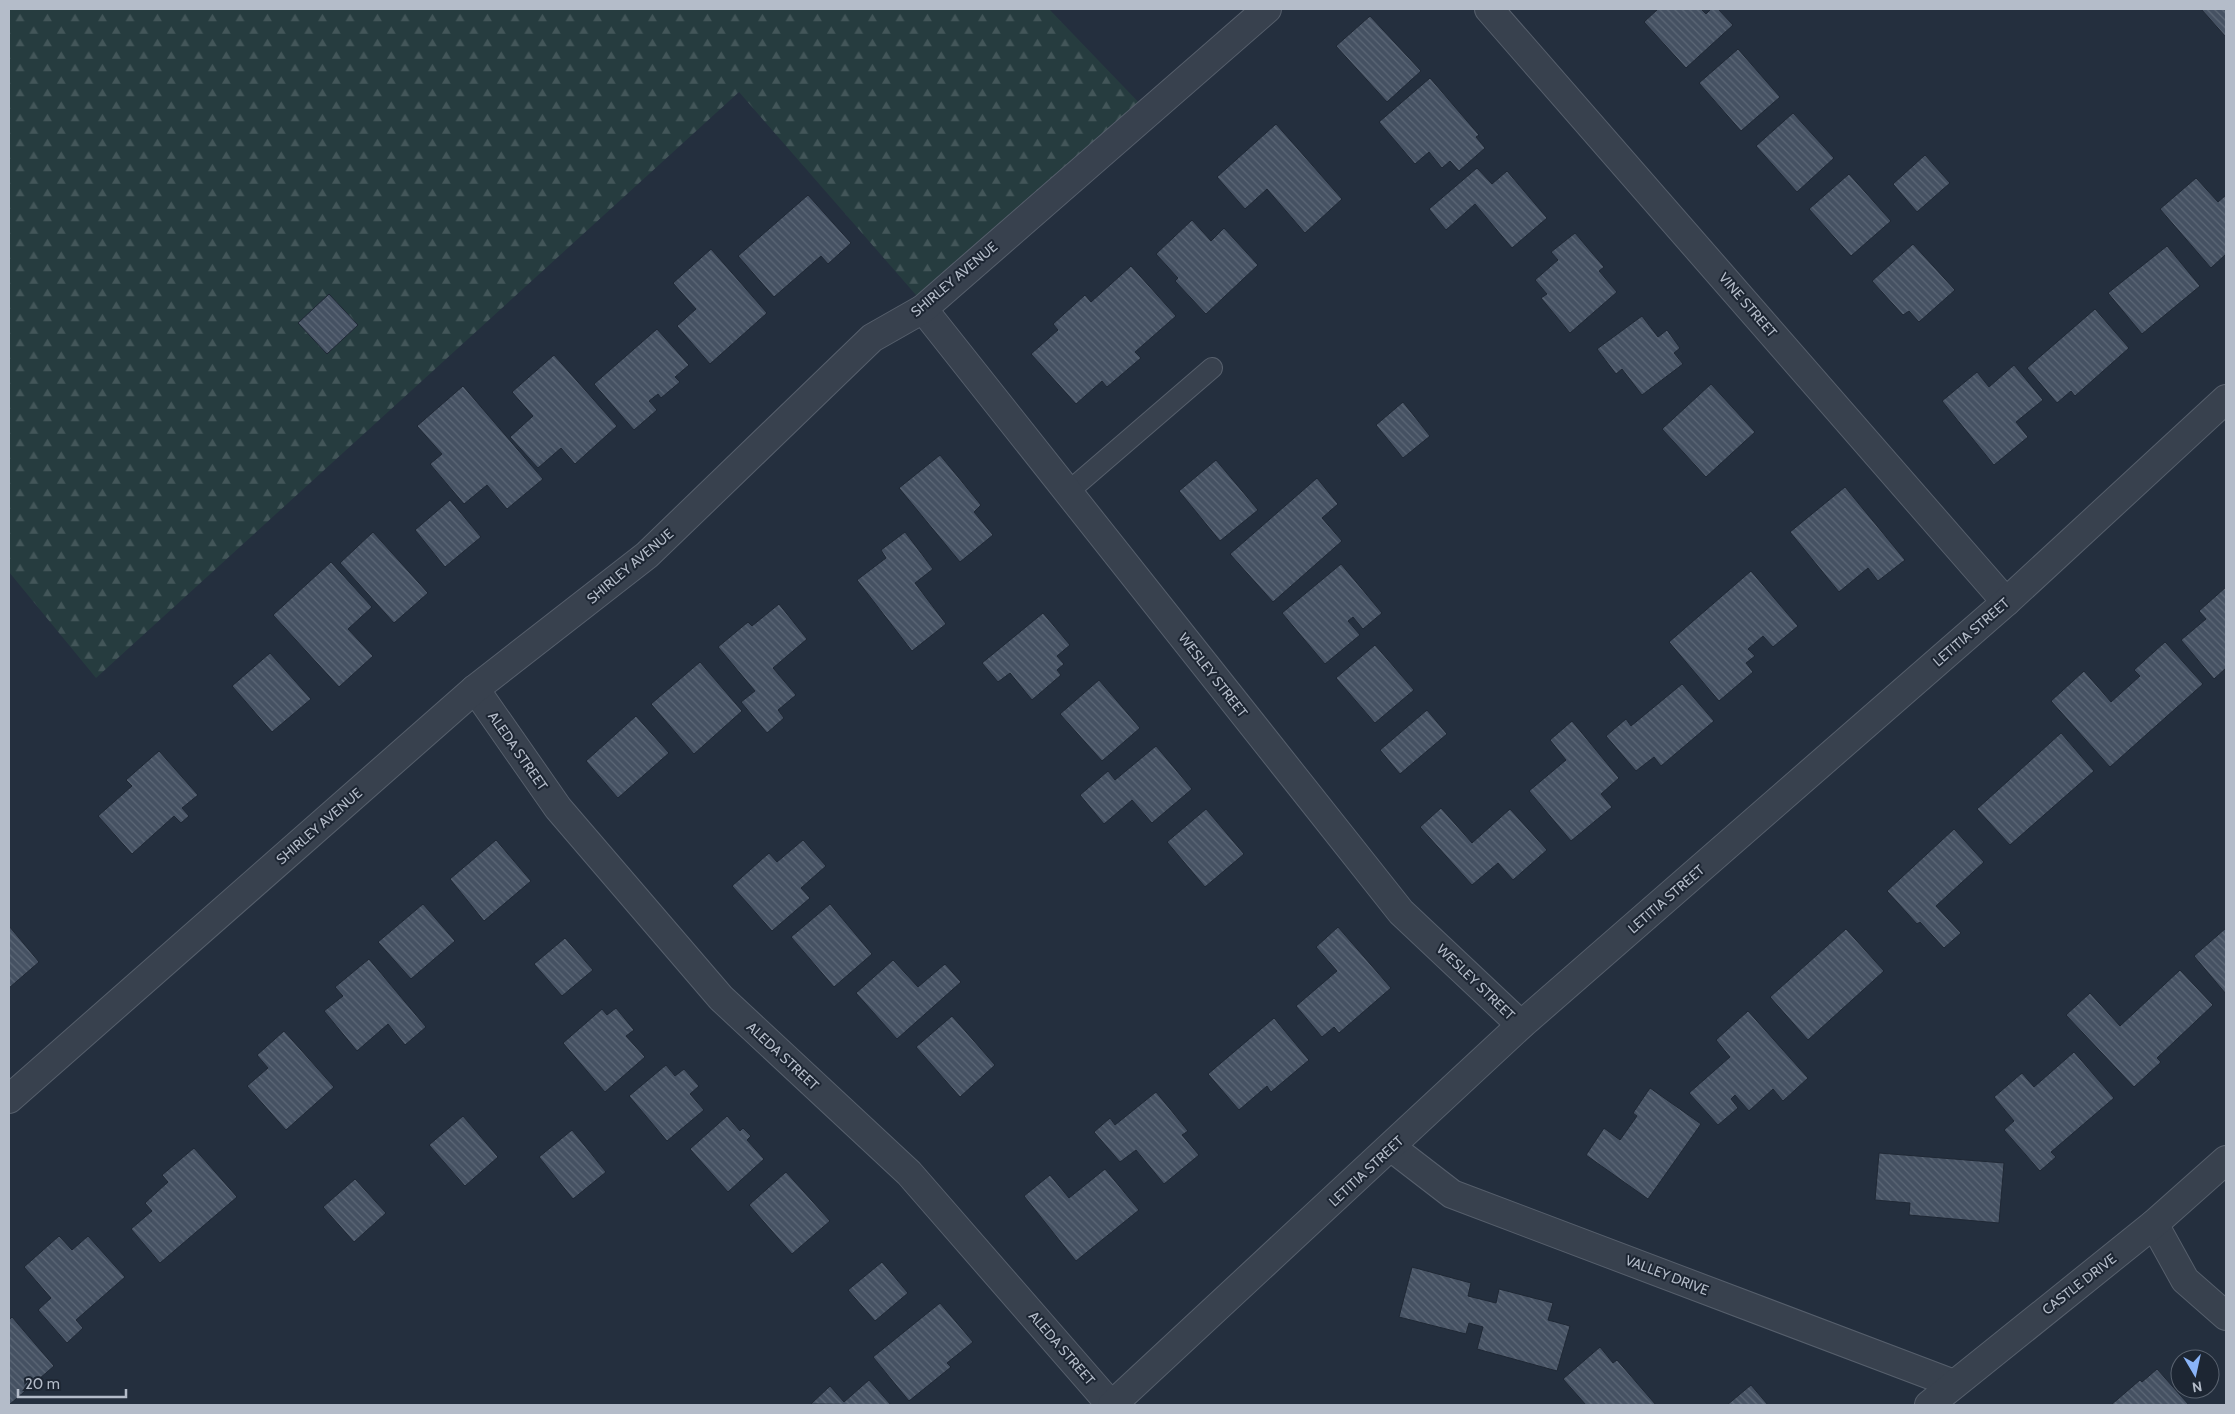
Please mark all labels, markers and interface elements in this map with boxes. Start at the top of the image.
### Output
street label: SHIRLEY AVENUE [907,237,1001,321]
street label: VINE STREET [1715,269,1781,341]
street label: SHIRLEY AVENUE [583,524,677,608]
street label: LETITIA STREET [1929,593,2013,670]
street label: WESLEY STREET [1174,629,1252,721]
street label: ALEDA STREET [484,708,552,794]
street label: SHIRLEY AVENUE [272,784,366,868]
street label: LETITIA STREET [1624,860,1708,937]
street label: WESLEY STREET [1433,940,1519,1024]
street label: ALEDA STREET [743,1018,823,1094]
street label: LETITIA STREET [1325,1131,1408,1210]
street label: CASTLE DRIVE [2038,1249,2120,1319]
street label: VALLEY DRIVE [1623,1251,1711,1299]
street label: ALEDA STREET [1025,1307,1099,1389]
north arrow [2170,1349,2220,1399]
scale bar [18,1366,125,1398]
text: 20 m [25,1375,60,1393]
text: N [2191,1377,2203,1397]

